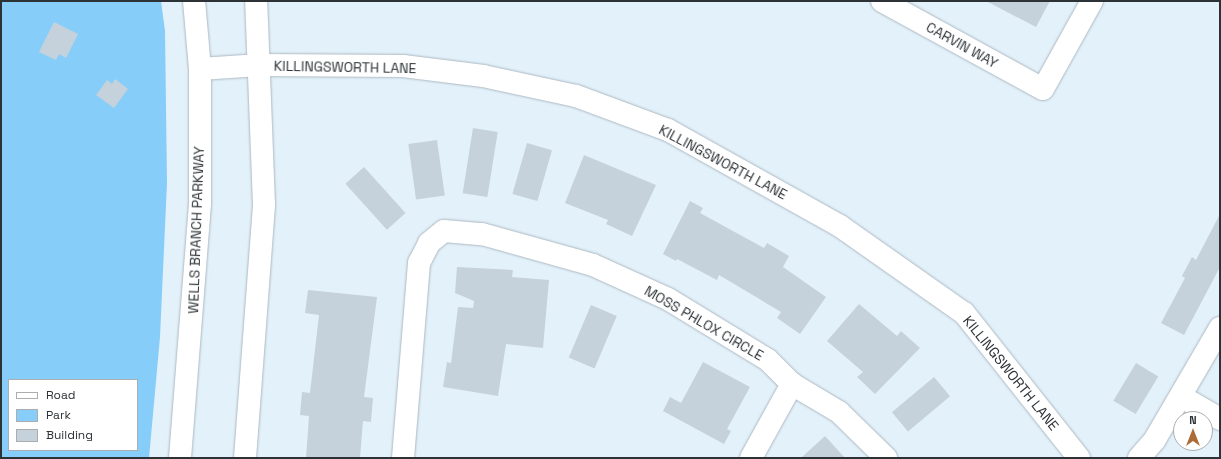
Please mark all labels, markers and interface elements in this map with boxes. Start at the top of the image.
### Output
street label: CARVIN WAY [923,18,1001,72]
street label: KILLINGSWORTH LANE [274,57,416,77]
street label: KILLINGSWORTH LANE [656,121,790,203]
street label: WELLS BRANCH PARKWAY [185,146,207,314]
street label: MOSS PHLOX CIRCLE [642,282,766,364]
street label: KILLINGSWORTH LANE [960,312,1062,434]
legend [8,379,138,451]
text: Road [46,387,75,403]
text: Park [46,407,71,423]
north arrow [1173,411,1213,451]
text: N [1189,413,1197,427]
text: Building [46,427,93,443]

